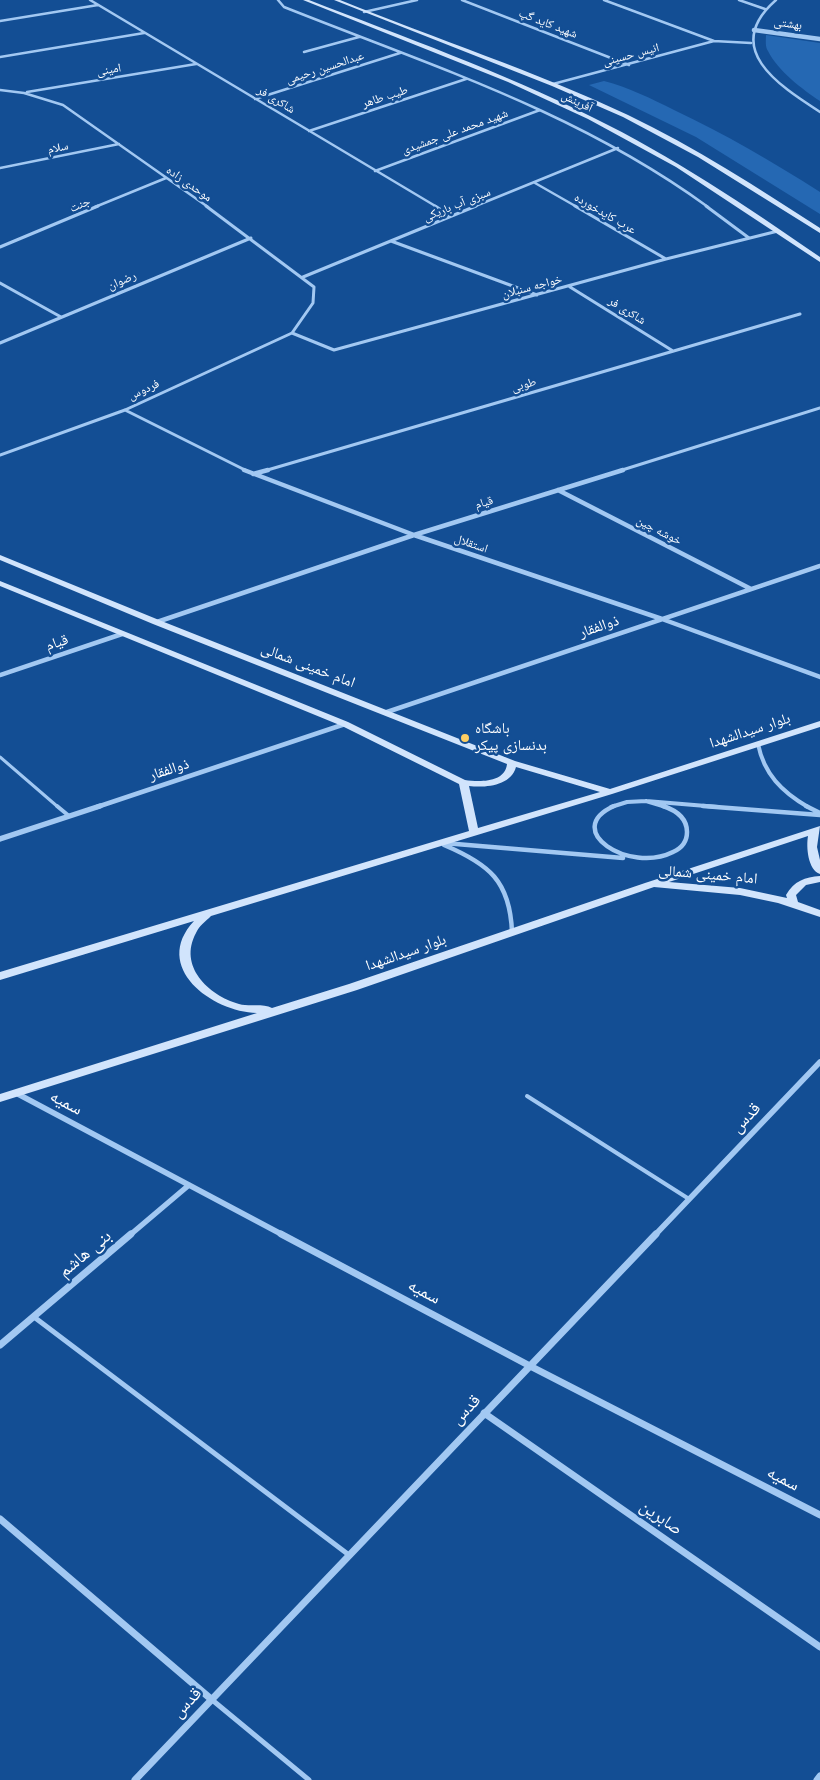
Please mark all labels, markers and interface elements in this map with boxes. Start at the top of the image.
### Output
street label: شهید کاید گپ [517,6,579,42]
street label: بهشتی [773,15,803,33]
street label: انیس حسینی [601,41,661,69]
street label: عبدالحسین رحیمی [284,49,366,87]
street label: امینی [96,61,122,79]
street label: شاکری فر [255,83,297,117]
street label: طیب طاهر [360,83,410,111]
street label: آفرینش [559,89,595,115]
street label: شهید محمد علی جمشیدی [400,106,510,158]
street label: سلام [46,139,70,157]
street label: موحدی زاده [163,163,215,205]
street label: سبزی آب باریکی [421,185,493,225]
street label: عرب کایدخورده [571,190,639,238]
street label: جنت [68,194,92,216]
street label: رضوان [106,269,138,293]
street label: خواجه سنبلان [500,272,564,302]
street label: شاکری فر [606,294,648,328]
street label: طوبی [510,375,538,395]
street label: فردوس [126,377,162,403]
street label: قیام [473,493,495,513]
street label: خوشه چین [634,513,684,549]
street label: استقلال [452,532,490,556]
street label: ذوالفقار [577,612,621,642]
street label: قیام [43,631,71,655]
street label: امام خمینی شمالی [259,640,357,692]
street label: بلوار سیدالشهدا [707,709,793,753]
place label: باشگاه بدنسازی پیکر [475,720,547,755]
marker: باشگاه بدنسازی پیکر [459,732,471,744]
street label: ذوالفقار [147,755,191,785]
street label: امام خمینی شمالی [658,862,758,888]
street label: بلوار سیدالشهدا [363,931,449,975]
street label: سمیه [46,1086,86,1120]
street label: قدس [726,1098,766,1138]
street label: بنی هاشم [54,1226,116,1282]
street label: سمیه [404,1275,444,1309]
street label: قدس [446,1390,486,1430]
street label: سمیه [763,1462,803,1496]
street label: صابرین [635,1495,687,1541]
street label: قدس [167,1683,207,1723]

